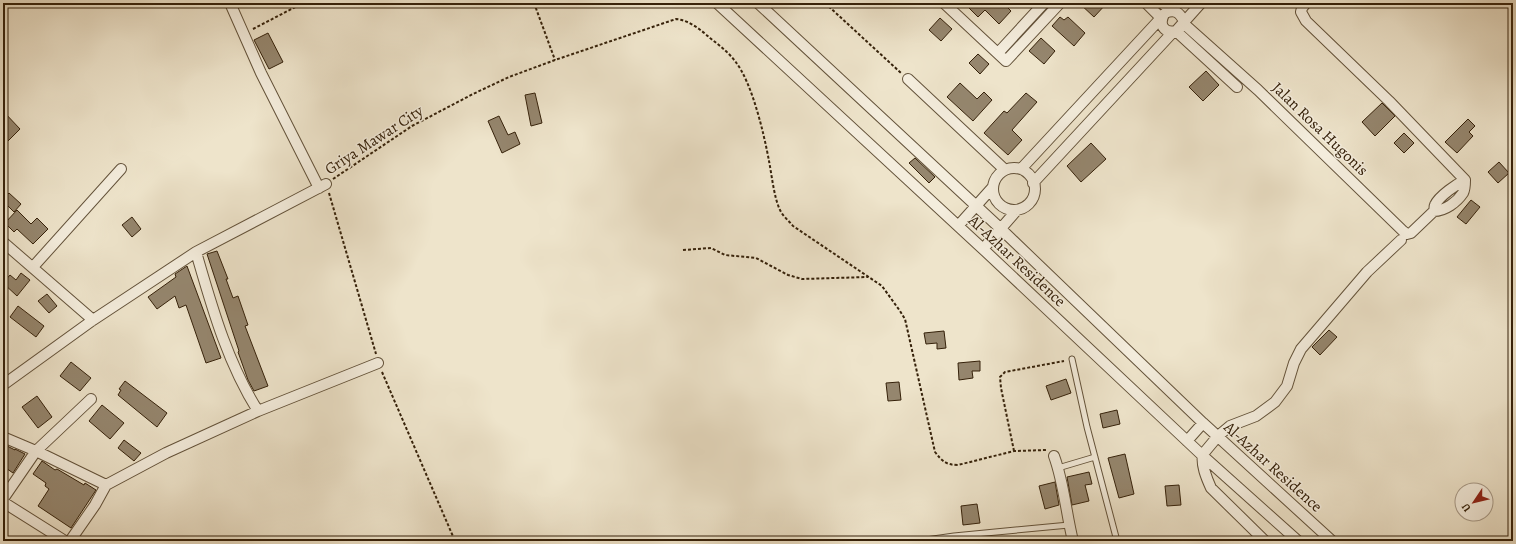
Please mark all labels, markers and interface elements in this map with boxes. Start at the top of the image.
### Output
street label: Jalan Rosa Hugonis [1267,77,1373,181]
street label: Griya Mawar City [320,99,428,180]
street label: Al-Azhar Residence [963,209,1071,312]
street label: Al-Azhar Residence [1218,416,1327,517]
north arrow [1454,482,1494,522]
text: U [1458,500,1474,515]

